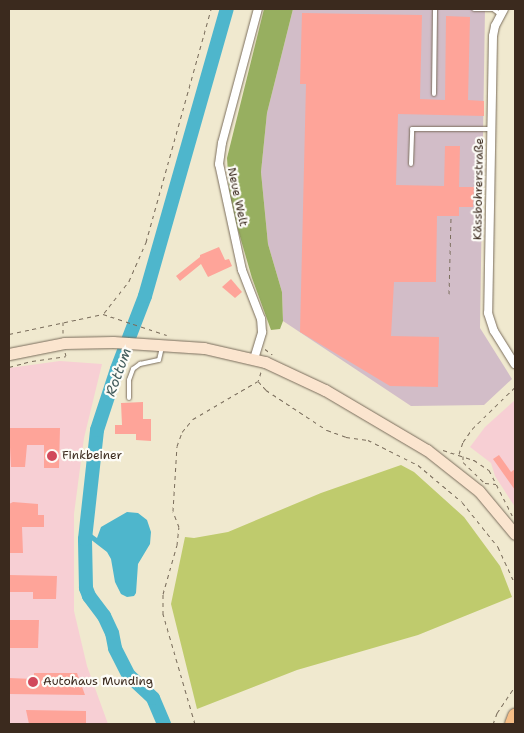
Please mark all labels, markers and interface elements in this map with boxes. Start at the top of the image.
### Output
street label: Kässbohrerstraße [471,138,487,240]
street label: Neue Welt [224,166,250,228]
water label: Rottum [102,346,134,398]
place label: Finkbeiner [62,449,122,463]
marker: Finkbeiner [46,450,58,462]
place label: Autohaus Munding [43,675,153,689]
marker: Autohaus Munding [27,676,39,688]

